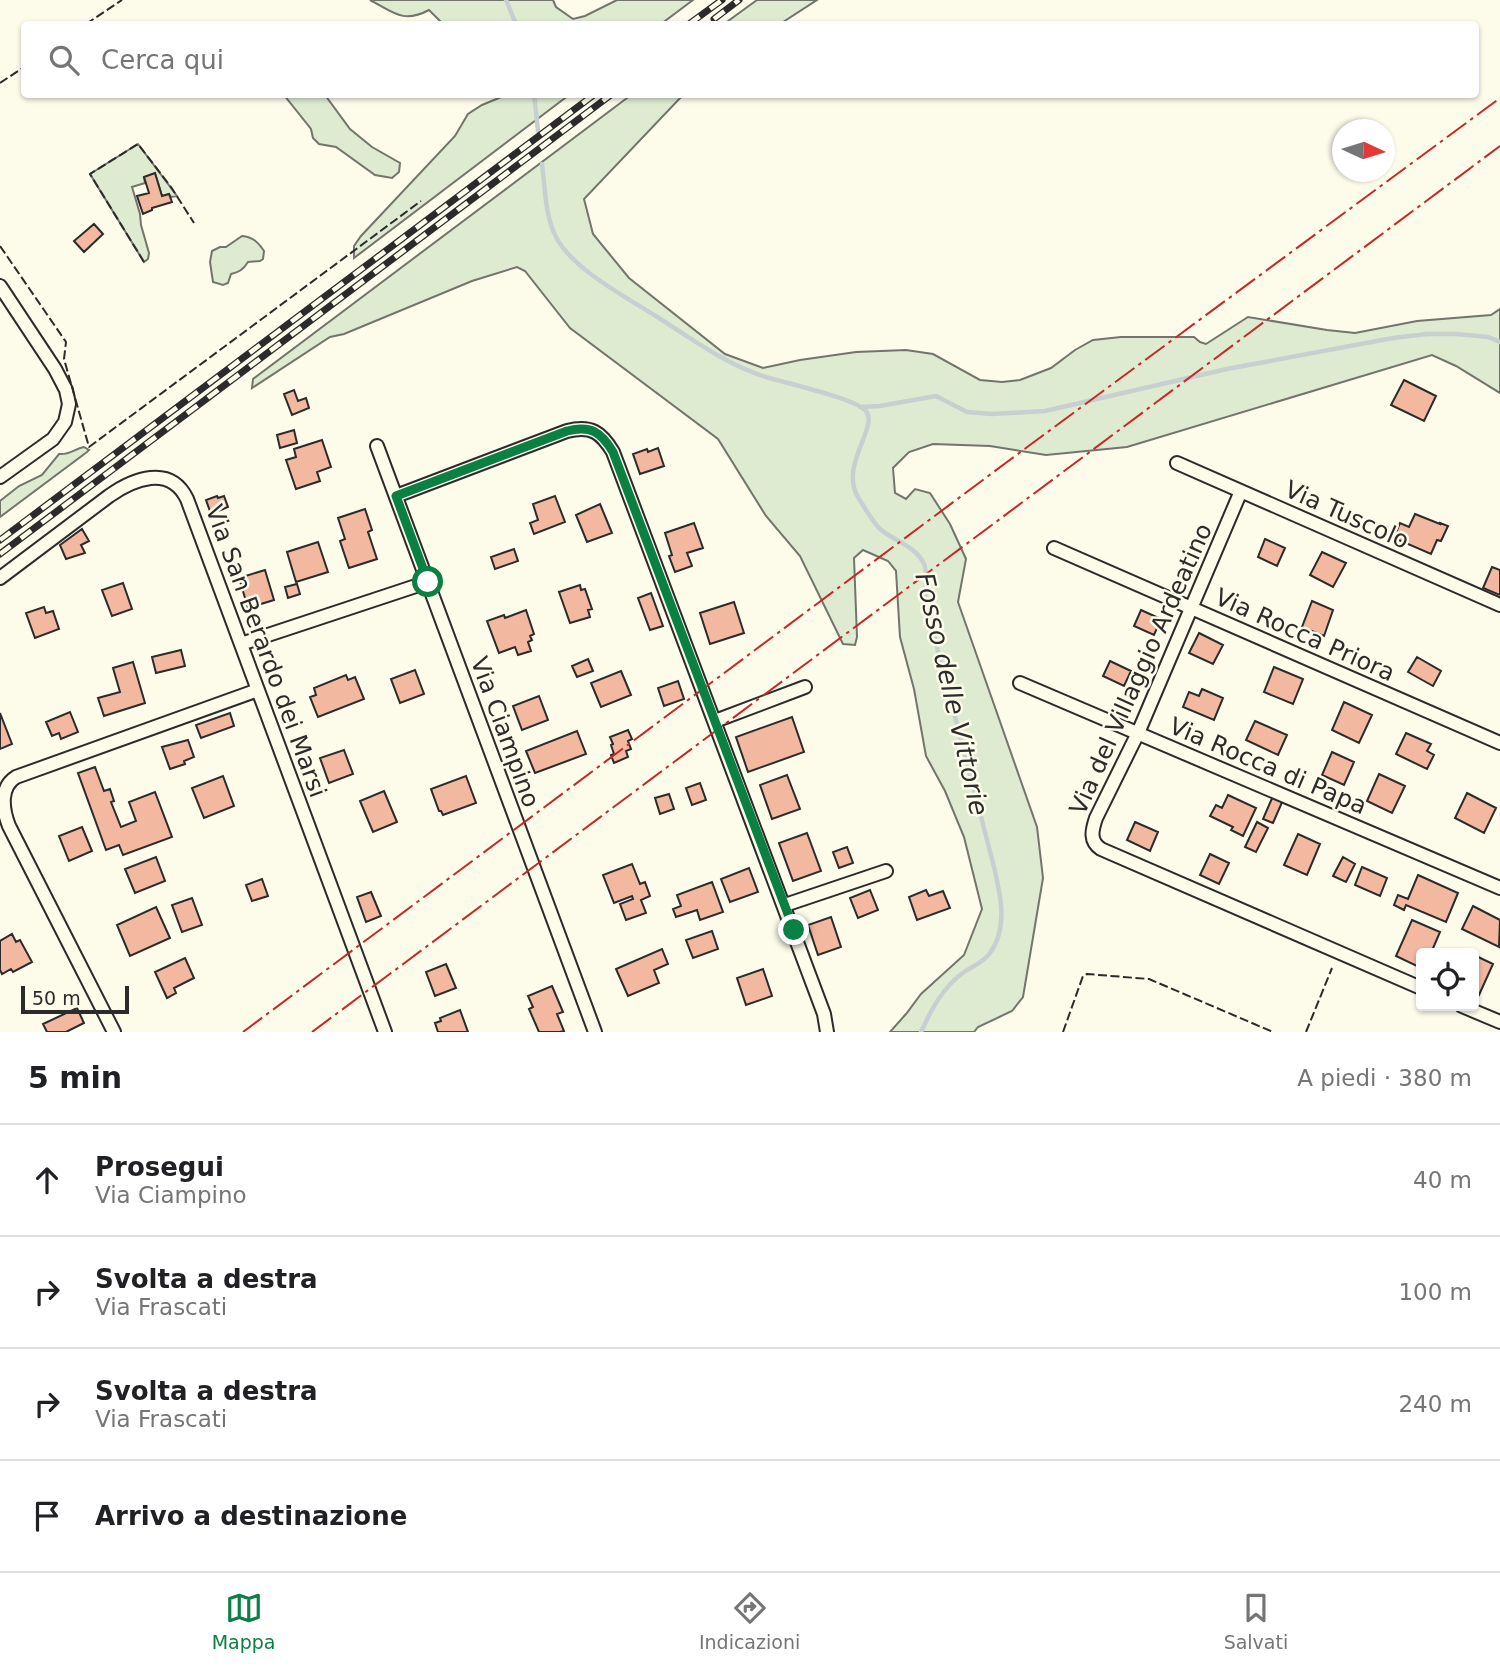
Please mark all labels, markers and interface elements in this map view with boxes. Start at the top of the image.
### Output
search box [21,21,1479,98]
icon: search [45,41,83,79]
text: Cerca qui [101,45,224,75]
north arrow [1332,119,1395,182]
street label: Via Tuscolo [1281,475,1413,555]
street label: Via San Berardo dei Marsi [200,501,332,801]
street label: Via del Villaggio Ardeatino [1064,519,1218,819]
route start [412,566,443,597]
water label: Fosso delle Vittorie [909,570,995,818]
street label: Via Rocca Priora [1211,583,1399,687]
street label: Via Ciampino [465,653,545,811]
street label: Via Rocca di Papa [1165,712,1371,820]
route end [778,914,809,945]
map controls [1416,948,1479,1011]
button: locate [1416,948,1479,1011]
scale bar [21,983,130,1015]
text: 50 m [32,987,81,1009]
text: 5 min [28,1060,122,1095]
text: A piedi · 380 m [1297,1065,1472,1091]
text: Prosegui [95,1152,224,1182]
icon: ahead [28,1161,66,1199]
text: 40 m [1413,1167,1472,1193]
text: Via Ciampino [95,1182,247,1208]
text: Svolta a destra [95,1264,318,1294]
icon: right [28,1273,66,1311]
text: 100 m [1398,1279,1472,1305]
text: Via Frascati [95,1294,227,1320]
text: Svolta a destra [95,1376,318,1406]
icon: right [28,1385,66,1423]
text: 240 m [1398,1391,1472,1417]
text: Via Frascati [95,1406,227,1432]
icon: arrive [28,1497,66,1535]
text: Arrivo a destinazione [95,1501,407,1531]
tab: Mappa [212,1589,276,1653]
tab: Indicazioni [699,1589,800,1653]
tab: Salvati [1224,1589,1288,1653]

